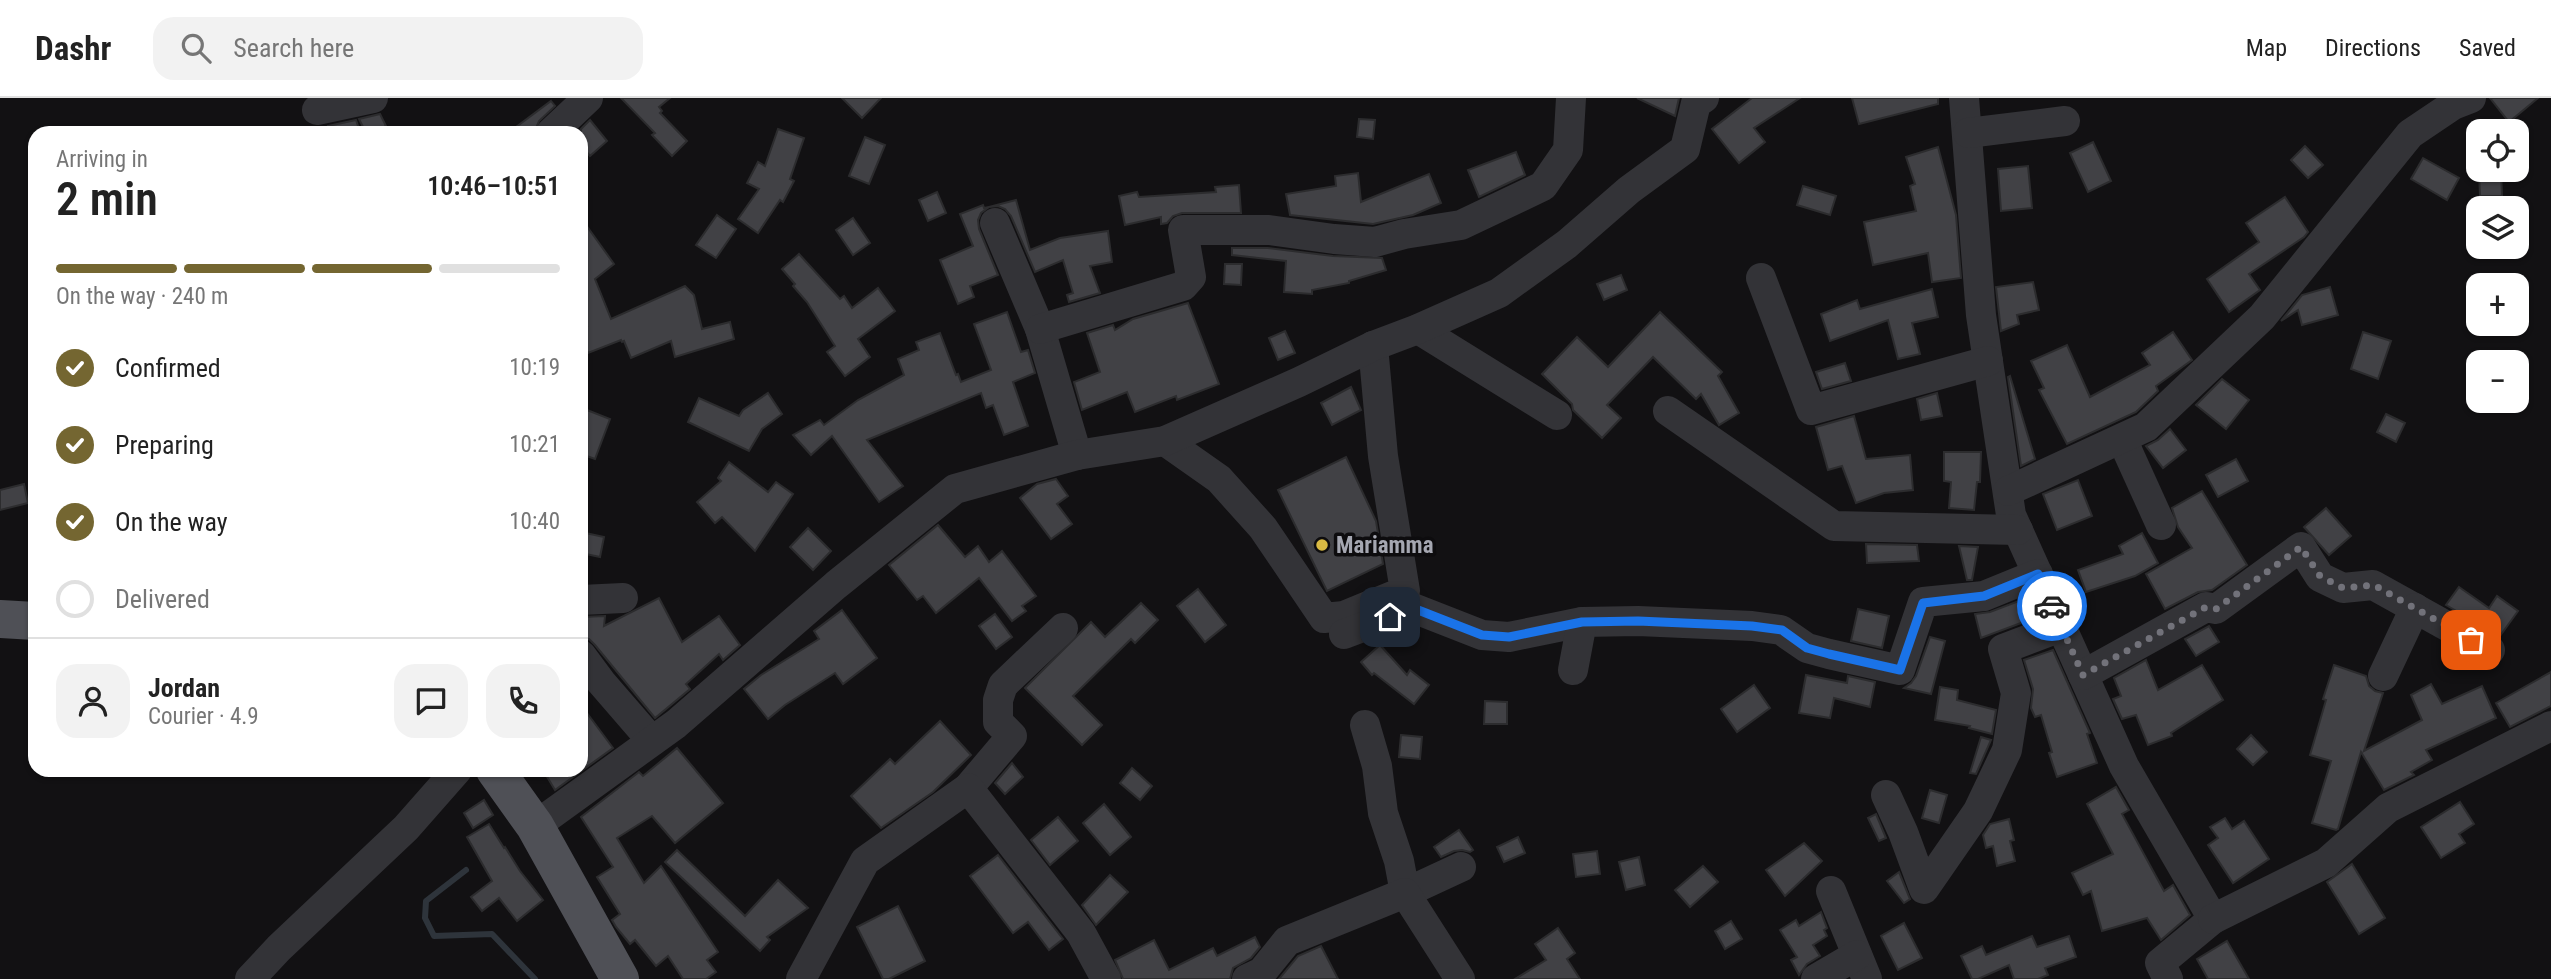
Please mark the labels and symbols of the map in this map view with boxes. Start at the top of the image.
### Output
place label: Mariamma [1336,532,1434,559]
marker: Mariamma [1314,537,1330,553]
courier [2017,571,2087,641]
pin [1360,587,1420,647]
pin [2441,610,2501,670]

